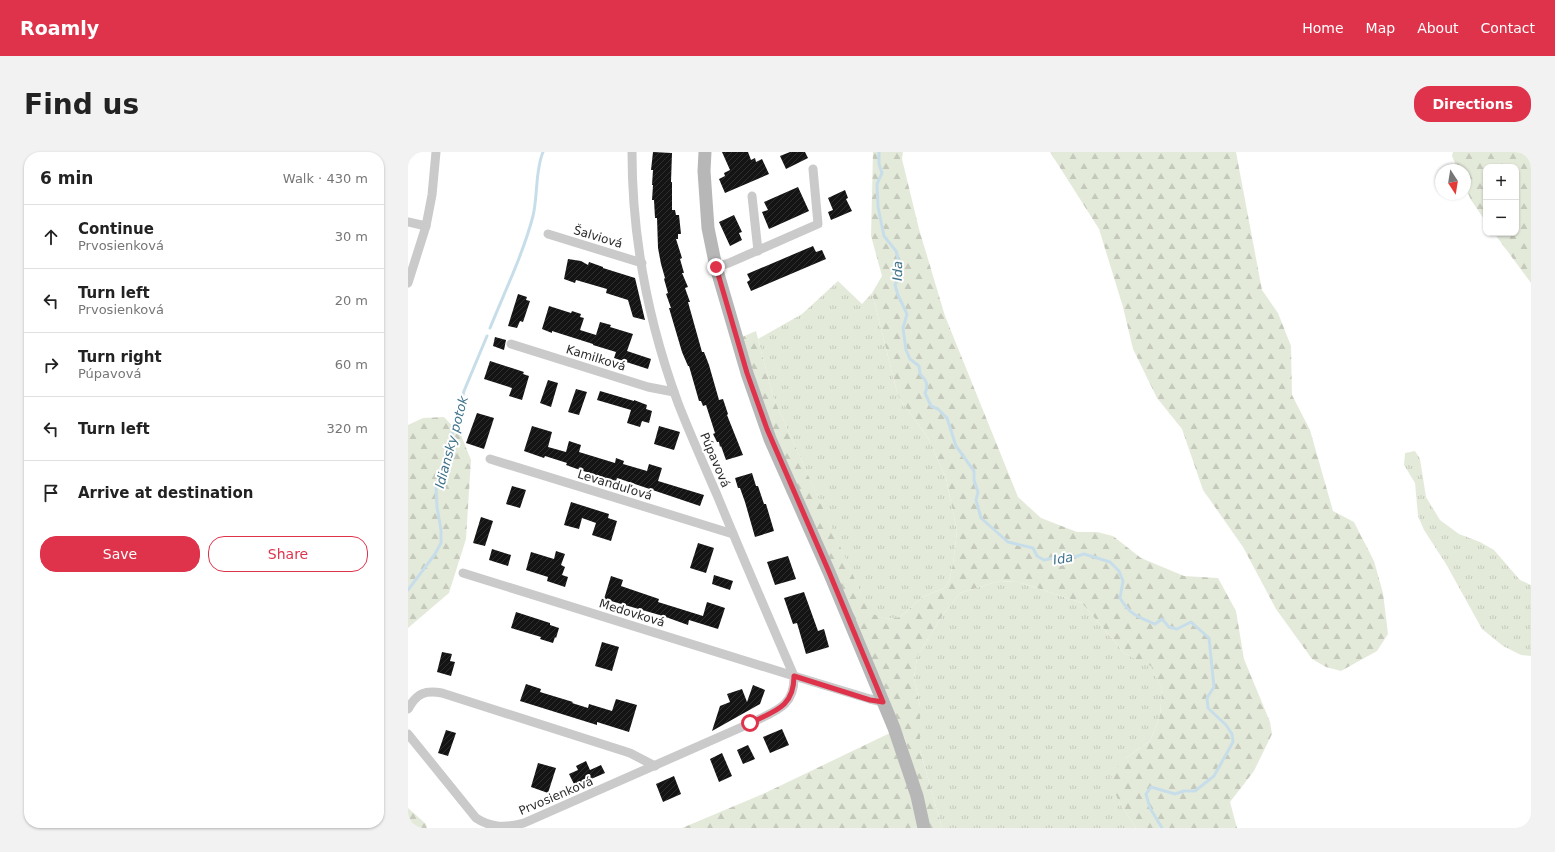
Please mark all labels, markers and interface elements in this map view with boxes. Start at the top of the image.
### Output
text: Roamly [20,17,99,39]
text: Home [1302,20,1344,36]
text: Map [1366,20,1395,36]
text: About [1417,20,1459,36]
text: Contact [1481,20,1535,36]
button: Directions [1414,86,1531,122]
text: Find us [24,88,139,121]
north arrow [1435,164,1471,200]
map controls [1483,164,1519,236]
button: + [1483,164,1519,200]
text: 6 min [40,168,93,188]
text: Walk · 430 m [283,171,368,186]
button: − [1483,200,1519,236]
text: Continue [78,220,154,238]
street label: Šalviová [572,222,625,251]
icon: ahead [40,226,62,248]
text: 30 m [335,229,368,244]
text: Prvosienková [78,238,164,253]
route end [707,258,725,276]
water label: Ida [890,261,905,281]
text: Turn left [78,284,150,302]
icon: left [40,290,62,312]
text: 20 m [335,293,368,308]
text: Prvosienková [78,302,164,317]
street label: Kamilková [564,342,628,374]
text: Turn right [78,348,162,366]
icon: right [40,354,62,376]
text: 60 m [335,357,368,372]
text: Púpavová [78,366,141,381]
water label: Idiansky potok [432,394,471,490]
icon: left [40,418,62,440]
text: Turn left [78,420,150,438]
text: 320 m [326,421,368,436]
street label: Púpavová [697,430,733,490]
street label: Levanduľová [576,467,654,503]
icon: arrive [40,482,62,504]
text: Arrive at destination [78,484,253,502]
button: Save [40,536,200,572]
button: Share [208,536,368,572]
water label: Ida [1052,550,1074,567]
street label: Medovková [597,596,667,630]
route start [741,714,759,732]
street label: Prvosienková [517,774,595,818]

